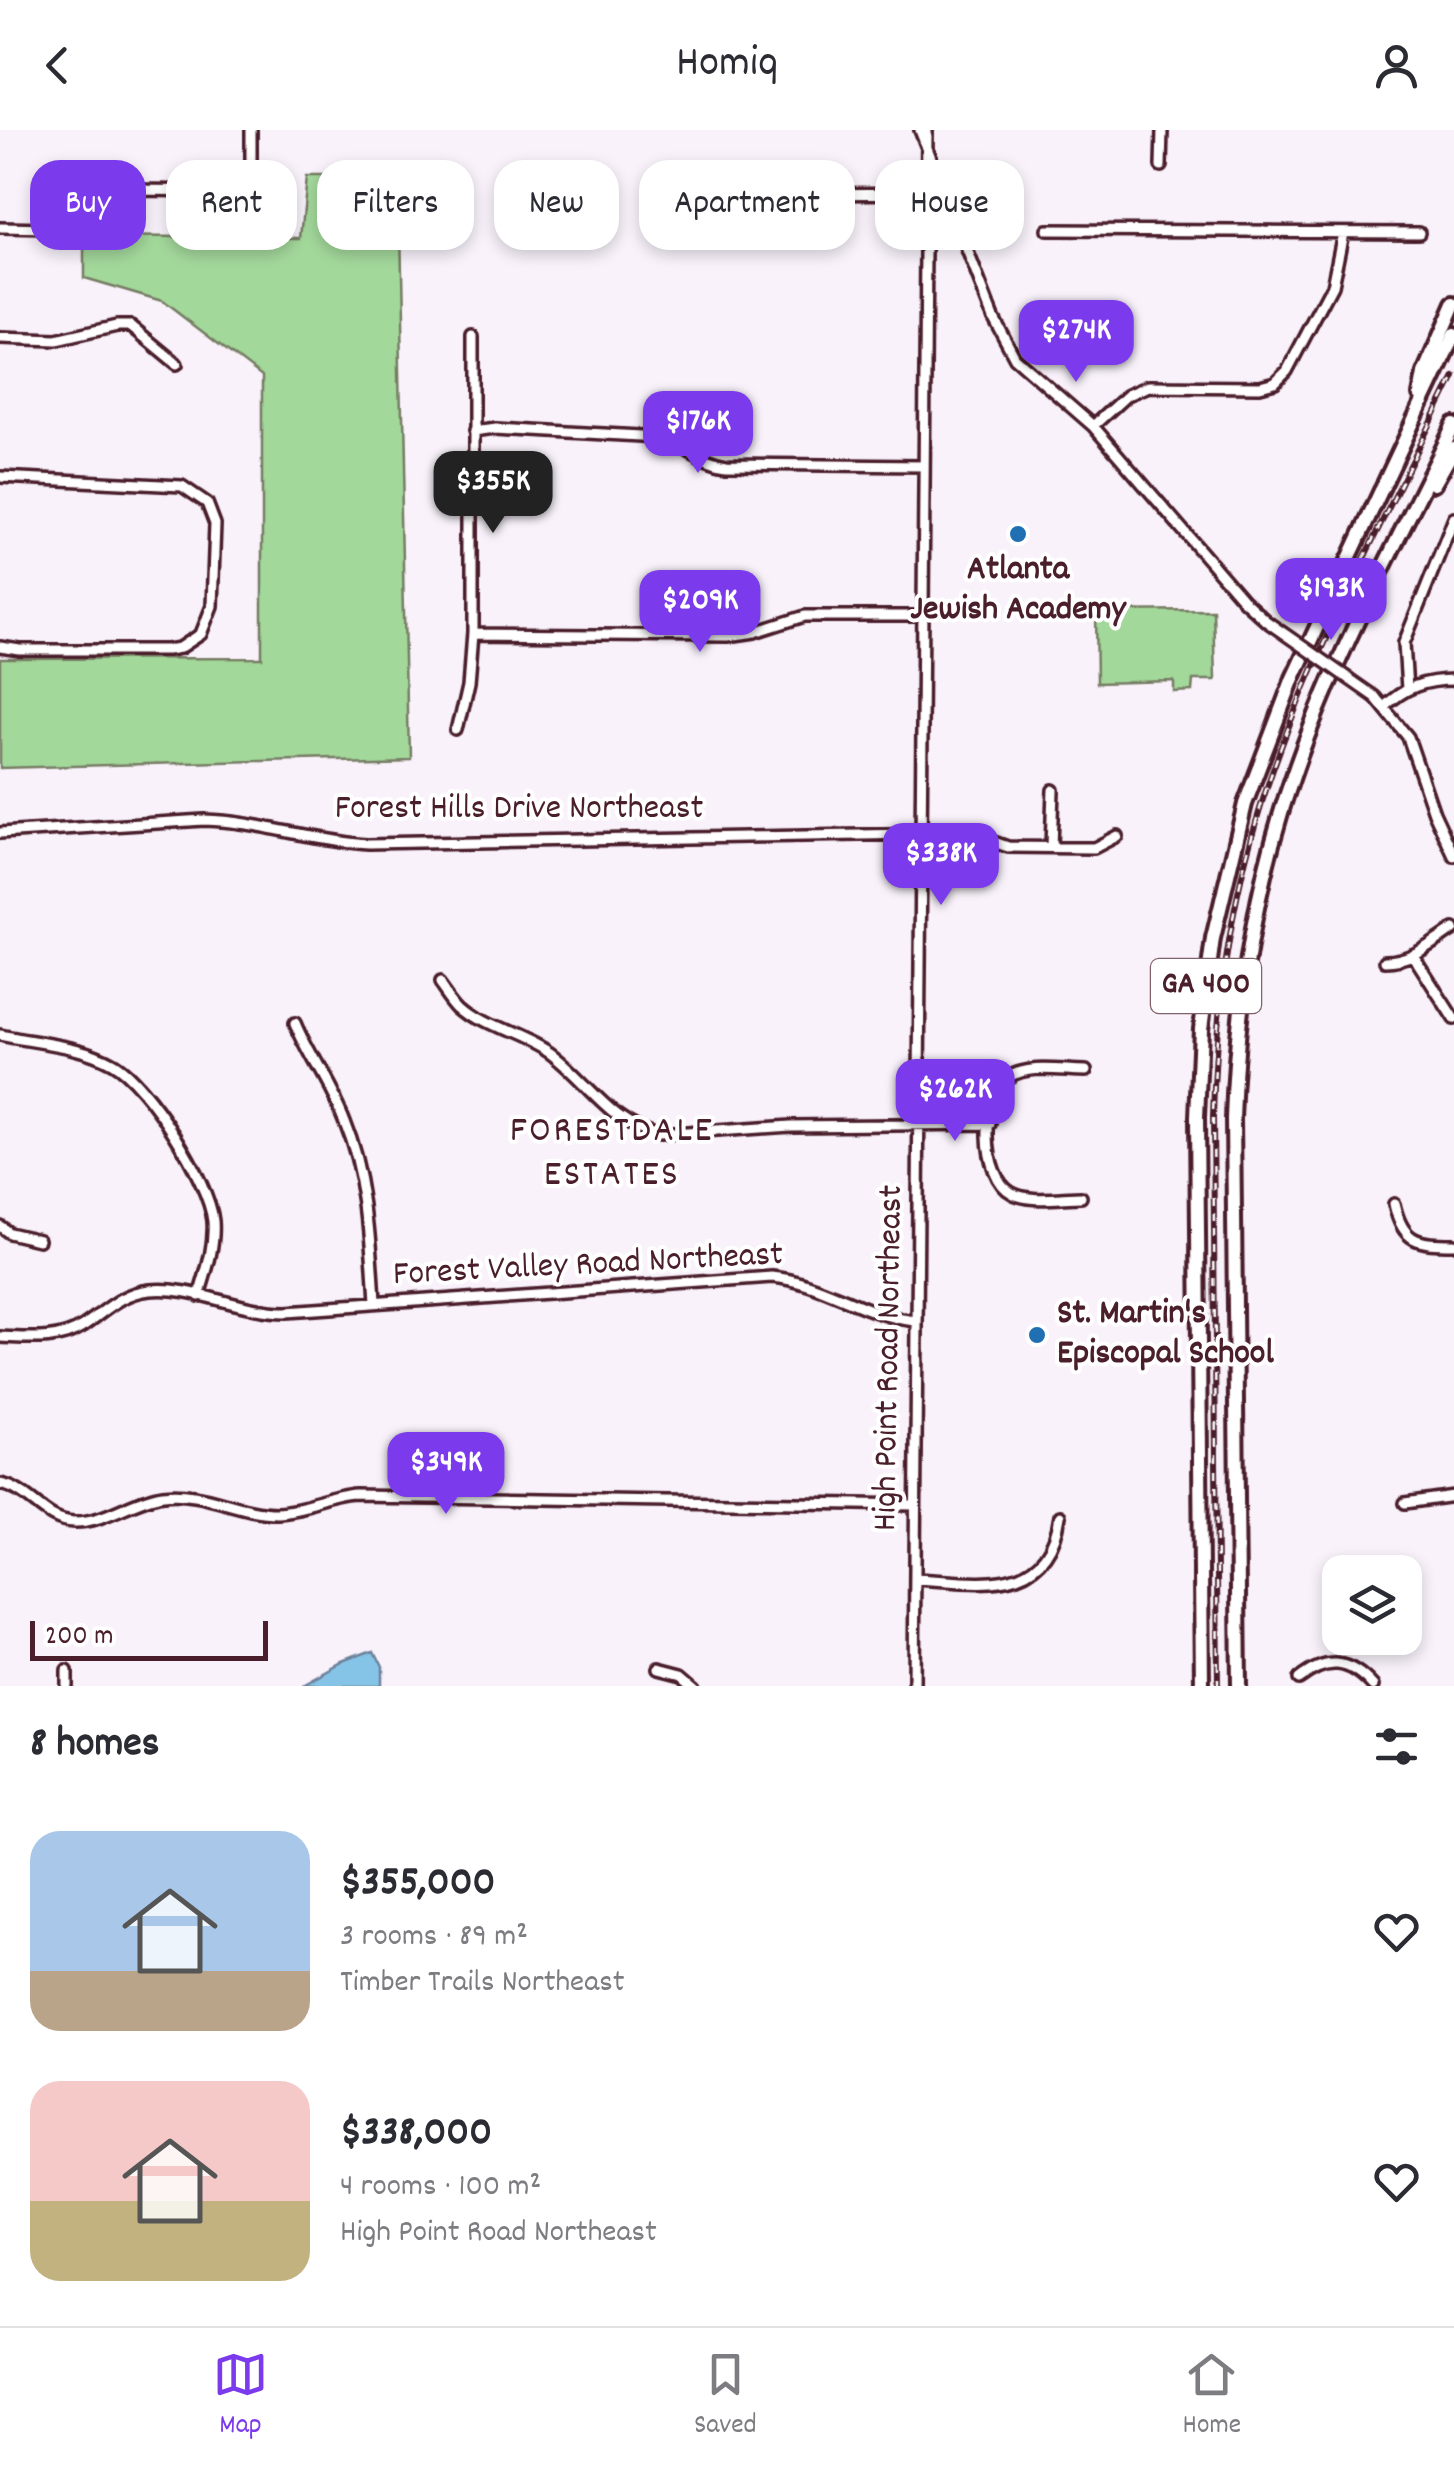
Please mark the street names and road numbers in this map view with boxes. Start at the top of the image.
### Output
street label: Forest Hills Drive Northeast [335,785,703,835]
road number: GA 400 [1151,959,1261,1013]
street label: High Point Road Northeast [862,1184,918,1532]
street label: Forest Valley Road Northeast [392,1231,784,1301]

